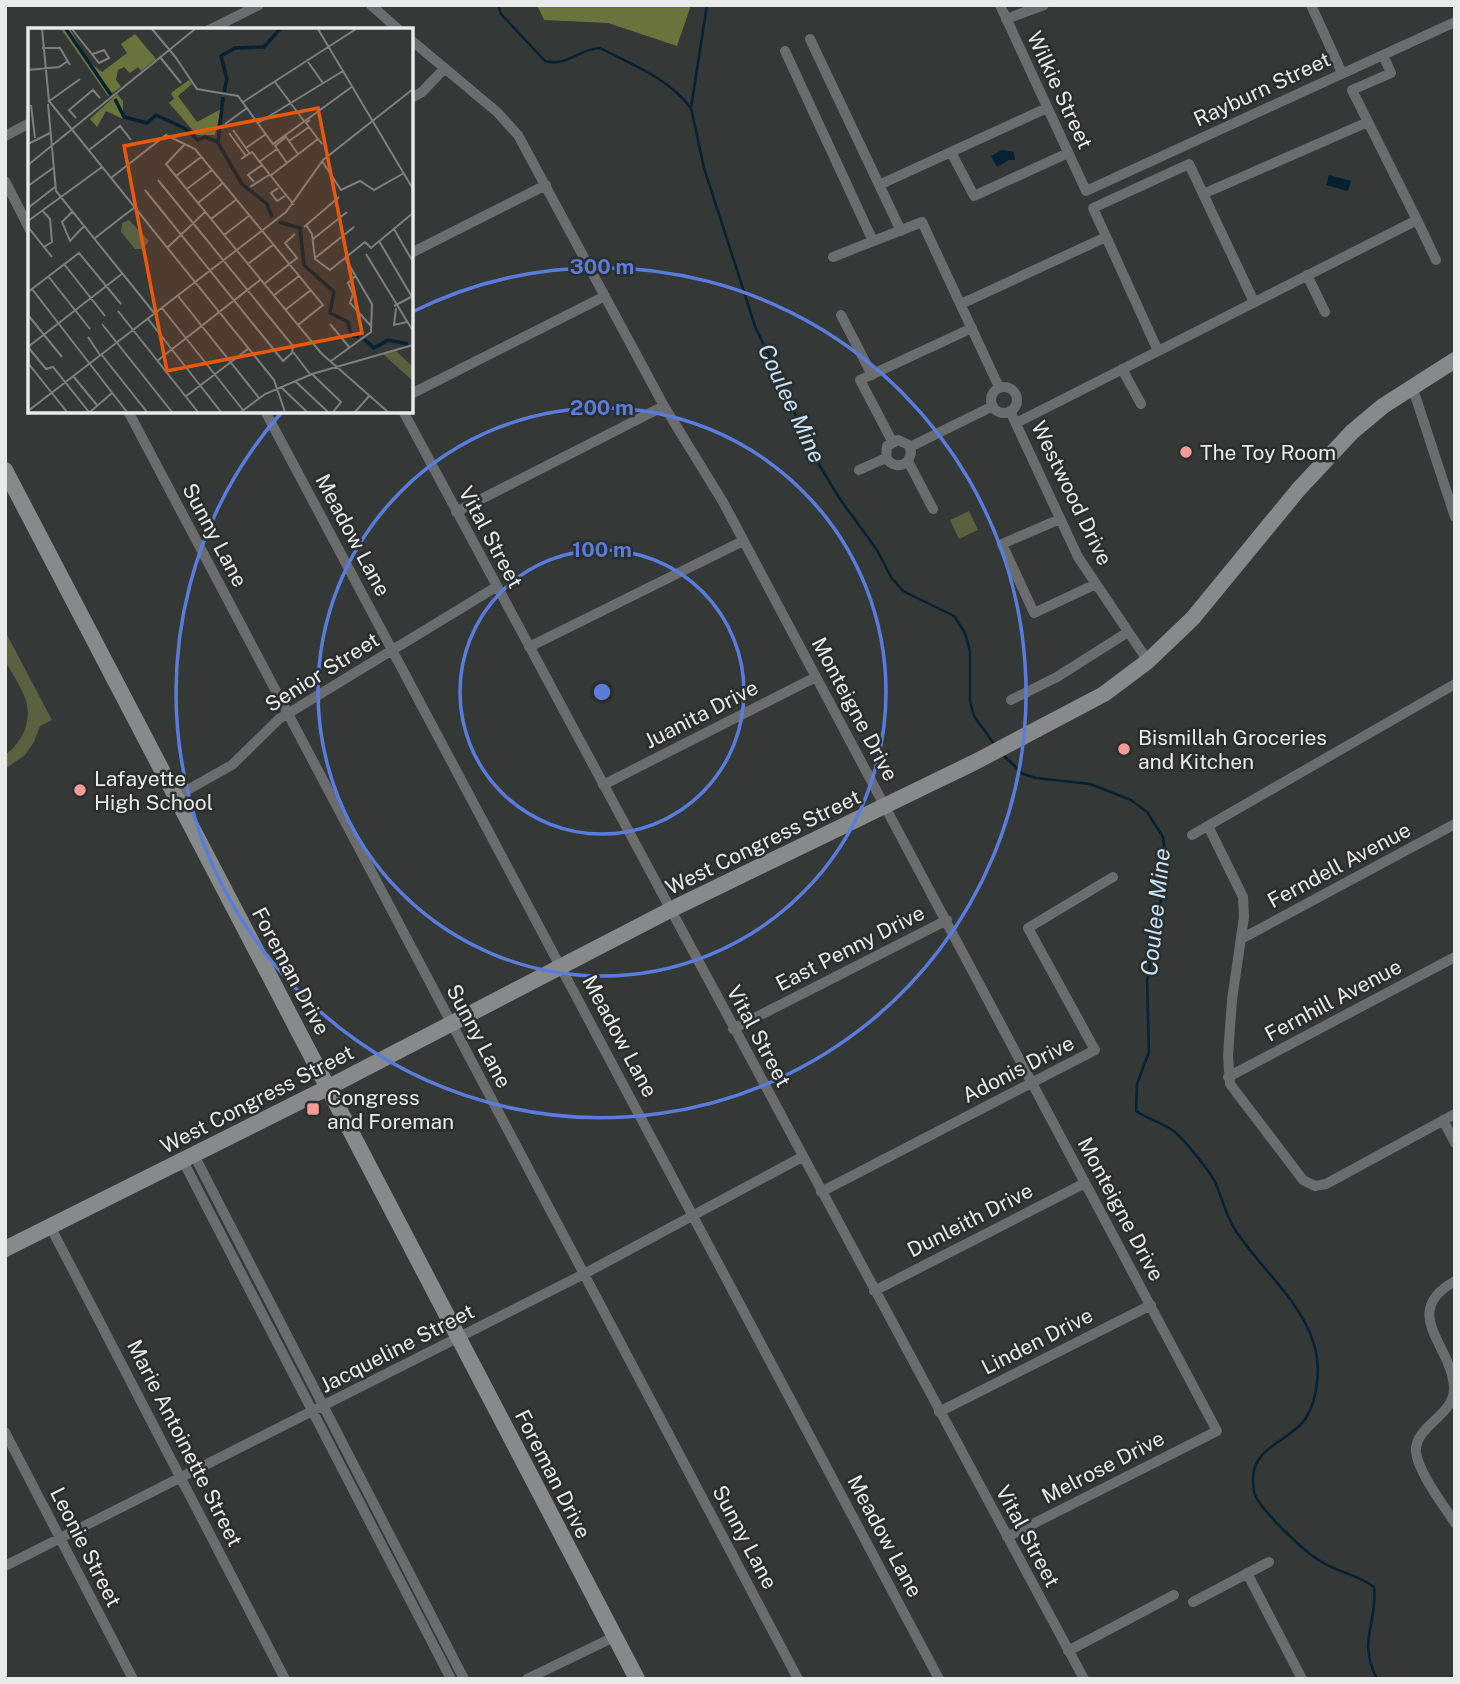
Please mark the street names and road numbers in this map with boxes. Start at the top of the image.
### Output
street label: Wilkie Street [1022,27,1098,153]
street label: Rayburn Street [1190,46,1334,132]
street label: Westwood Drive [1026,417,1118,569]
street label: Meadow Lane [310,470,396,600]
street label: Sunny Lane [177,479,253,591]
street label: Vital Street [454,482,528,592]
street label: Senior Street [260,627,384,717]
street label: Monteigne Drive [807,633,903,785]
street label: Juanita Drive [640,675,762,753]
street label: West Congress Street [662,784,864,900]
street label: Ferndell Avenue [1263,817,1415,913]
street label: East Penny Drive [771,900,929,996]
street label: Foreman Drive [247,903,335,1039]
street label: Fernhill Avenue [1260,953,1406,1047]
street label: Meadow Lane [577,971,663,1101]
street label: Sunny Lane [441,980,517,1092]
street label: Vital Street [722,981,796,1091]
street label: Adonis Drive [958,1030,1078,1108]
street label: West Congress Street [156,1039,358,1159]
street label: Monteigne Drive [1073,1133,1169,1285]
street label: Dunleith Drive [903,1178,1037,1262]
street label: Jacqueline Street [316,1298,478,1398]
street label: Linden Drive [977,1302,1097,1380]
street label: Marie Antoinette Street [122,1335,248,1551]
street label: Foreman Drive [510,1405,596,1543]
street label: Melrose Drive [1038,1425,1168,1509]
street label: Meadow Lane [842,1471,928,1601]
street label: Sunny Lane [707,1481,783,1593]
street label: Vital Street [991,1481,1065,1591]
street label: Leonie Street [45,1483,127,1611]

